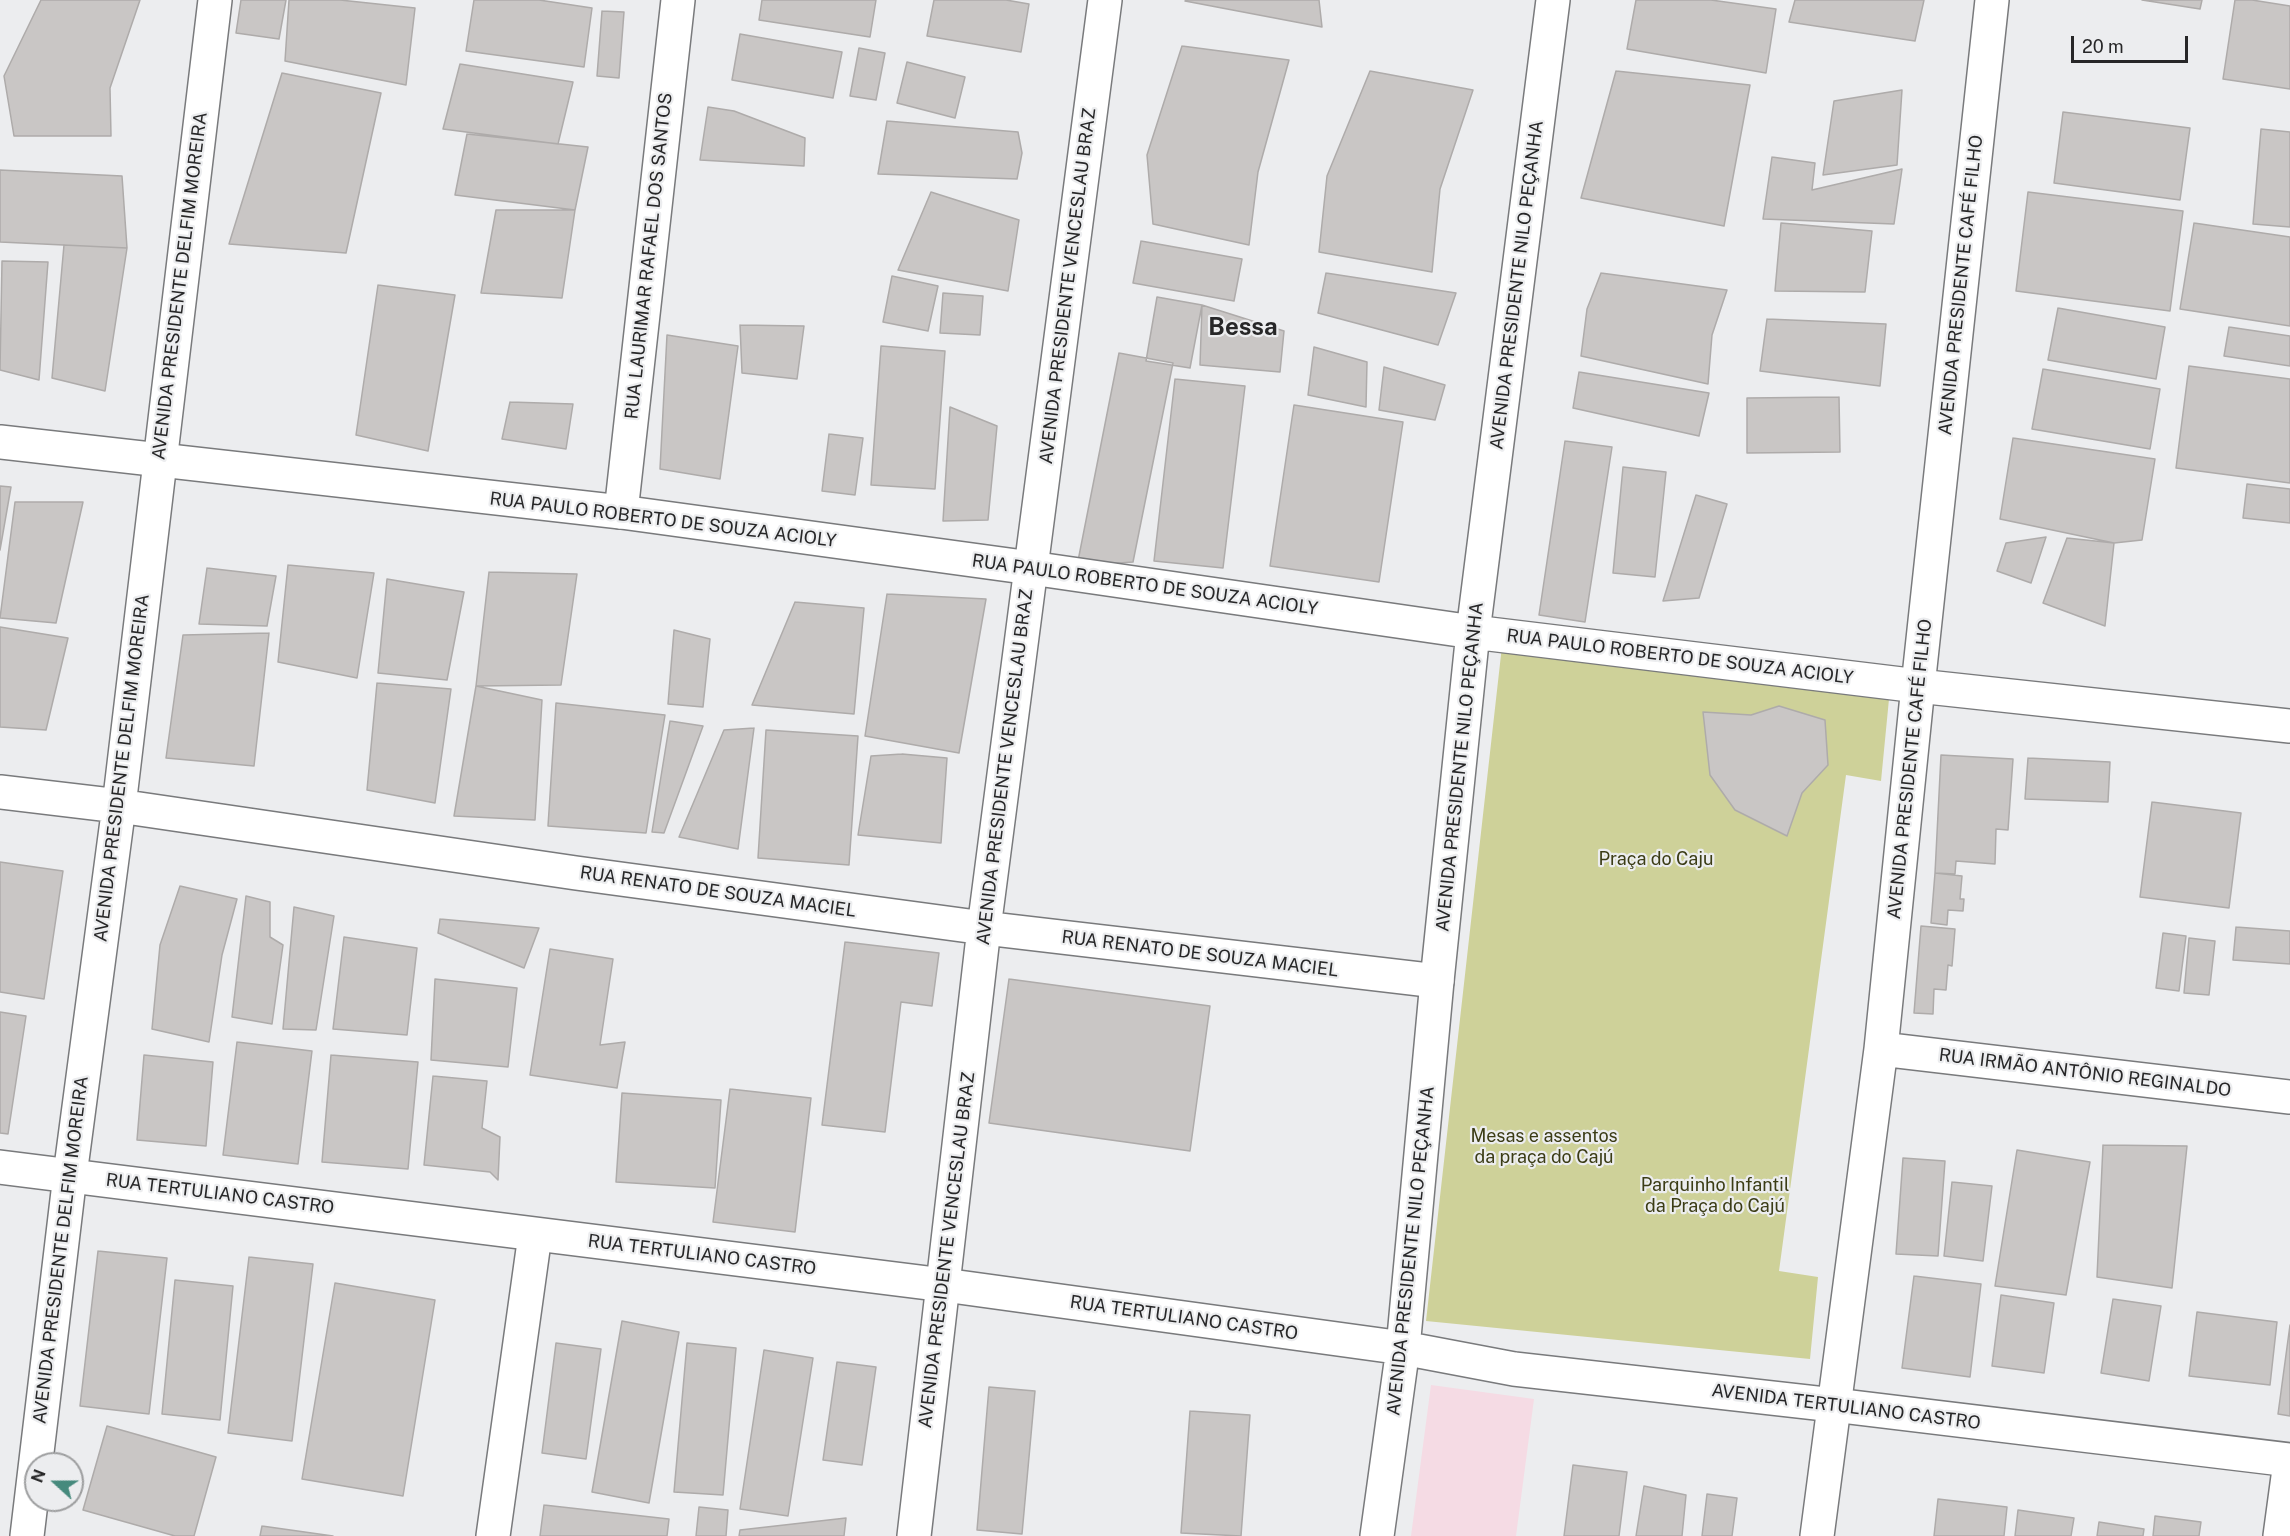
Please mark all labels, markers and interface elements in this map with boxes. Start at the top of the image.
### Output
scale bar [2074,24,2191,62]
text: 20 m [2082,36,2124,57]
street label: RUA LAURIMAR RAFAEL DOS SANTOS [621,92,677,420]
street label: AVENIDA PRESIDENTE VENCESLAU BRAZ [1035,107,1101,465]
street label: AVENIDA PRESIDENTE DELFIM MOREIRA [148,111,212,461]
street label: AVENIDA PRESIDENTE NILO PEÇANHA [1486,119,1548,451]
street label: AVENIDA PRESIDENTE CAFÉ FILHO [1934,134,1988,436]
district label: Bessa [1208,314,1278,342]
street label: RUA PAULO ROBERTO DE SOUZA ACIOLY [488,488,838,552]
street label: RUA PAULO ROBERTO DE SOUZA ACIOLY [971,550,1319,620]
street label: AVENIDA PRESIDENTE VENCESLAU BRAZ [972,588,1038,946]
street label: AVENIDA PRESIDENTE DELFIM MOREIRA [90,593,154,943]
street label: AVENIDA PRESIDENTE NILO PEÇANHA [1432,601,1488,933]
street label: AVENIDA PRESIDENTE CAFÉ FILHO [1883,618,1937,920]
street label: RUA PAULO ROBERTO DE SOUZA ACIOLY [1505,625,1855,689]
park label: Praça do Caju [1599,848,1713,870]
street label: RUA RENATO DE SOUZA MACIEL [578,862,858,922]
street label: RUA RENATO DE SOUZA MACIEL [1060,926,1340,982]
street label: RUA IRMÃO ANTÔNIO REGINALDO [1938,1044,2232,1102]
street label: AVENIDA PRESIDENTE VENCESLAU BRAZ [914,1071,980,1429]
street label: AVENIDA PRESIDENTE DELFIM MOREIRA [29,1075,93,1425]
street label: AVENIDA PRESIDENTE NILO PEÇANHA [1383,1085,1439,1417]
park label: Mesas e assentos da praça do Cajú [1470,1125,1618,1168]
street label: RUA TERTULIANO CASTRO [105,1169,335,1219]
park label: Parquinho Infantil da Praça do Cajú [1641,1174,1789,1216]
street label: RUA TERTULIANO CASTRO [587,1230,817,1280]
street label: RUA TERTULIANO CASTRO [1069,1291,1299,1345]
street label: AVENIDA TERTULIANO CASTRO [1710,1380,1982,1434]
north arrow [24,1452,84,1512]
text: N [27,1467,50,1485]

